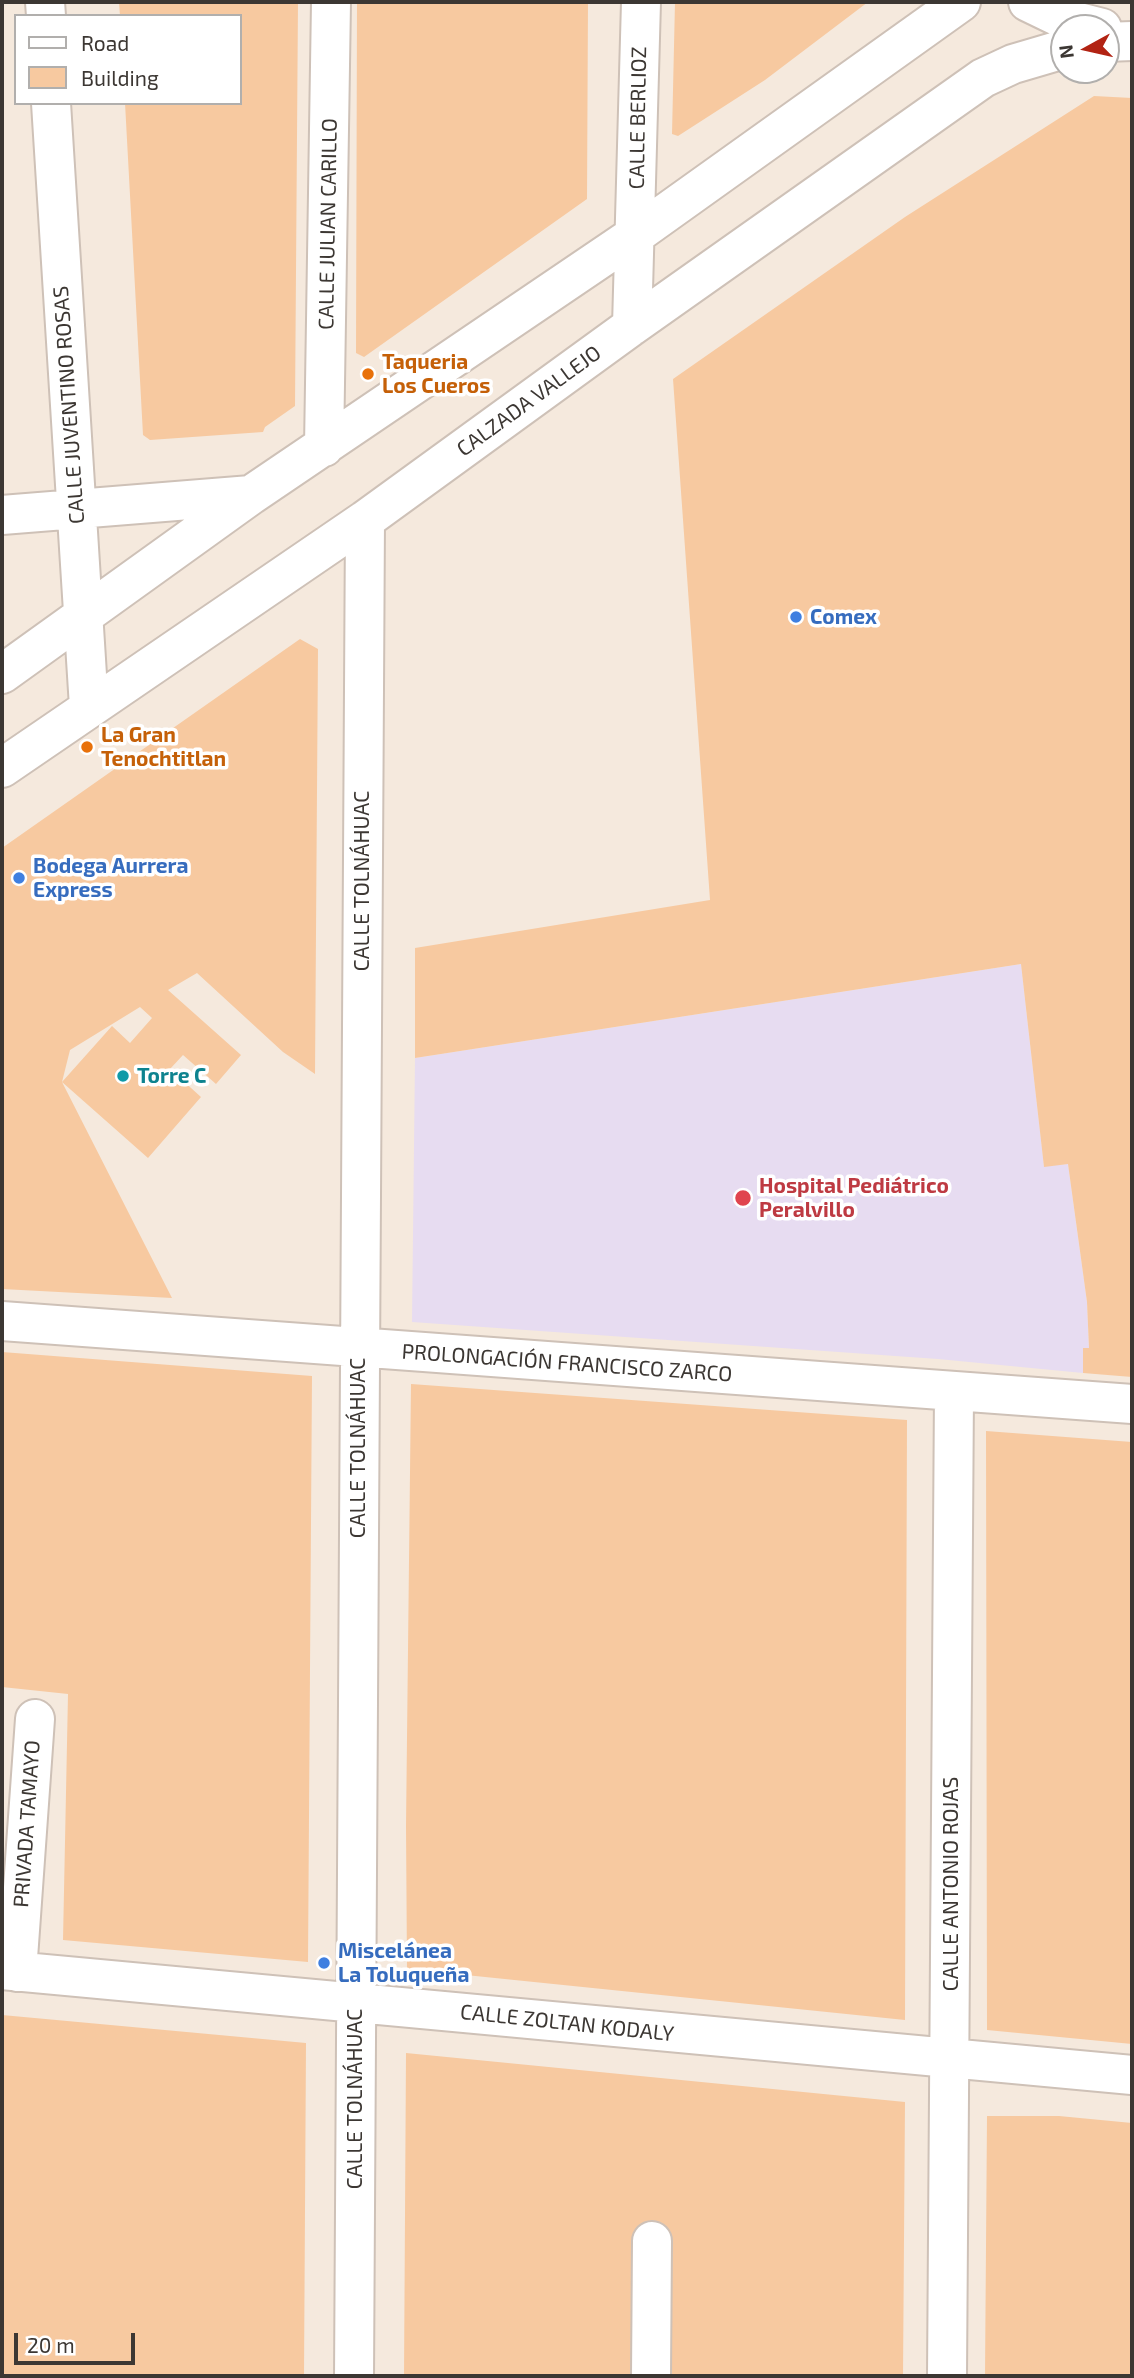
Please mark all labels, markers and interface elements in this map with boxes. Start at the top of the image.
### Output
legend [14,14,242,105]
north arrow [1050,14,1120,84]
text: Road [81,30,129,55]
text: N [1053,43,1078,60]
street label: CALLE BERLIOZ [624,46,652,190]
text: Building [81,65,159,90]
street label: CALLE JULIAN CARILLO [314,118,342,330]
street label: CALLE JUVENTINO ROSAS [48,285,90,525]
street label: CALZADA VALLEJO [452,340,606,462]
place label: Taqueria Los Cueros [382,349,490,399]
marker: Taqueria Los Cueros [360,366,376,382]
place label: Comex [810,604,877,630]
marker: Comex [788,609,804,625]
place label: La Gran Tenochtitlan [101,722,226,772]
marker: La Gran Tenochtitlan [79,739,95,755]
street label: CALLE TOLNÁHUAC [349,791,375,971]
place label: Bodega Aurrera Express [33,853,188,903]
marker: Bodega Aurrera Express [11,870,27,886]
place label: Torre C [137,1063,206,1089]
marker: Torre C [115,1068,131,1084]
place label: Hospital Pediátrico Peralvillo [759,1173,949,1223]
marker: Hospital Pediátrico Peralvillo [733,1188,753,1208]
street label: PROLONGACIÓN FRANCISCO ZARCO [401,1339,733,1387]
street label: CALLE TOLNÁHUAC [345,1358,371,1538]
street label: PRIVADA TAMAYO [9,1740,45,1908]
street label: CALLE ANTONIO ROJAS [938,1777,964,1991]
place label: Miscelánea La Toluqueña [338,1938,469,1988]
marker: Miscelánea La Toluqueña [316,1955,332,1971]
street label: CALLE ZOLTAN KODALY [459,1999,675,2047]
street label: CALLE TOLNÁHUAC [342,2009,368,2189]
scale bar [18,2318,138,2362]
text: 20 m [27,2332,75,2357]

